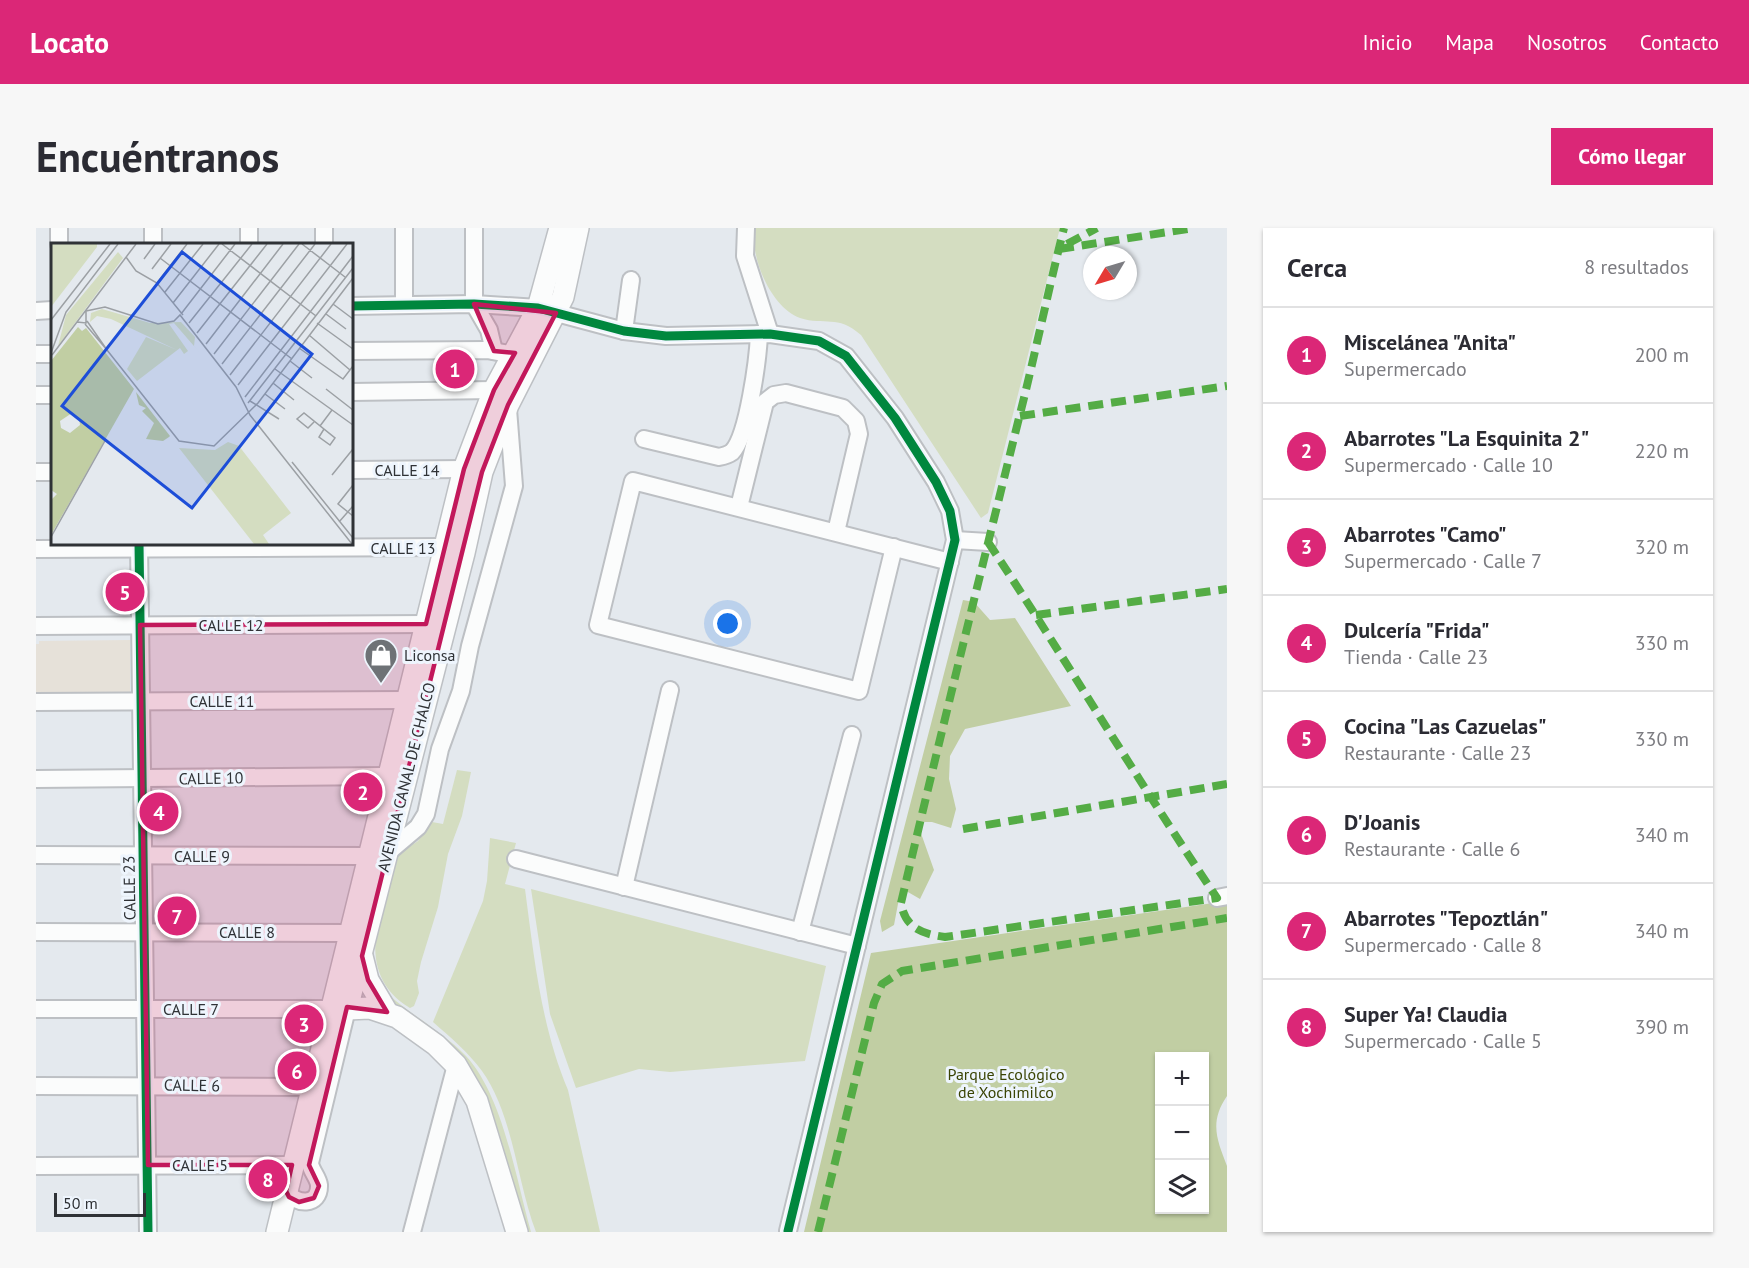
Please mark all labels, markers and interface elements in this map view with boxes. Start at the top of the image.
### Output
text: Locato [30,24,109,61]
text: Inicio [1363,29,1412,56]
text: Mapa [1445,29,1494,56]
text: Nosotros [1527,29,1607,56]
text: Contacto [1640,29,1719,56]
button: Cómo llegar [1551,128,1713,185]
text: Encuéntranos [36,129,279,184]
inset map [51,243,352,544]
north arrow [1083,246,1137,300]
text: Cerca [1287,251,1347,284]
text: 8 resultados [1584,254,1689,280]
text: Miscelánea "Anita" [1344,328,1516,356]
text: 1 [1301,342,1312,368]
text: 200 m [1635,342,1689,368]
pin: 1 [436,346,474,392]
text: Supermercado [1344,356,1467,382]
text: Abarrotes "La Esquinita 2" [1344,424,1589,452]
text: 2 [1301,438,1312,464]
text: 220 m [1635,438,1689,464]
text: Supermercado · Calle 10 [1344,452,1553,478]
street label: CALLE 14 [375,460,440,480]
text: Abarrotes "Camo" [1344,520,1507,548]
text: 3 [1301,534,1312,560]
text: 320 m [1635,534,1689,560]
street label: CALLE 13 [371,538,435,558]
text: Supermercado · Calle 7 [1344,548,1542,574]
pin: 5 [106,570,145,614]
your location [713,609,742,638]
street label: CALLE 12 [199,615,263,635]
text: Dulcería "Frida" [1344,616,1490,644]
text: 4 [1301,630,1312,656]
text: 330 m [1635,630,1689,656]
shop icon: Liconsa [363,637,399,684]
text: Tienda · Calle 23 [1344,644,1488,670]
place label: Liconsa [404,645,455,665]
street label: AVENIDA CANAL DE CHALCO [373,680,439,874]
street label: CALLE 11 [190,691,254,711]
text: Cocina "Las Cazuelas" [1344,712,1547,740]
text: 5 [1301,726,1312,752]
text: 330 m [1635,726,1689,752]
text: Restaurante · Calle 23 [1344,740,1531,766]
street label: CALLE 10 [178,767,244,789]
pin: 2 [344,770,382,814]
pin: 4 [140,790,178,834]
text: D'Joanis [1344,808,1420,836]
text: 6 [1301,822,1312,848]
text: 340 m [1635,822,1689,848]
text: Restaurante · Calle 6 [1344,836,1520,862]
street label: CALLE 9 [174,846,230,866]
street label: CALLE 23 [118,855,140,921]
pin: 7 [158,894,196,938]
text: Abarrotes "Tepoztlán" [1344,904,1548,932]
text: 7 [1301,918,1312,944]
text: 340 m [1635,918,1689,944]
street label: CALLE 8 [219,922,275,942]
text: Supermercado · Calle 8 [1344,932,1542,958]
street label: CALLE 7 [163,999,219,1019]
text: Super Ya! Claudia [1344,1000,1507,1028]
pin: 3 [284,1002,324,1046]
text: 8 [1301,1014,1312,1040]
text: 390 m [1635,1014,1689,1040]
text: Supermercado · Calle 5 [1344,1028,1542,1054]
pin: 6 [278,1048,316,1094]
map controls [1155,1052,1209,1214]
button: + [1155,1052,1209,1106]
park label: Parque Ecológico de Xochimilco [948,1064,1064,1102]
street label: CALLE 6 [164,1075,220,1095]
button: − [1155,1106,1209,1160]
street label: CALLE 5 [172,1155,228,1175]
pin: 8 [248,1156,288,1202]
button: layers [1155,1160,1209,1214]
scale bar [54,1190,146,1218]
text: 50 m [63,1193,98,1213]

